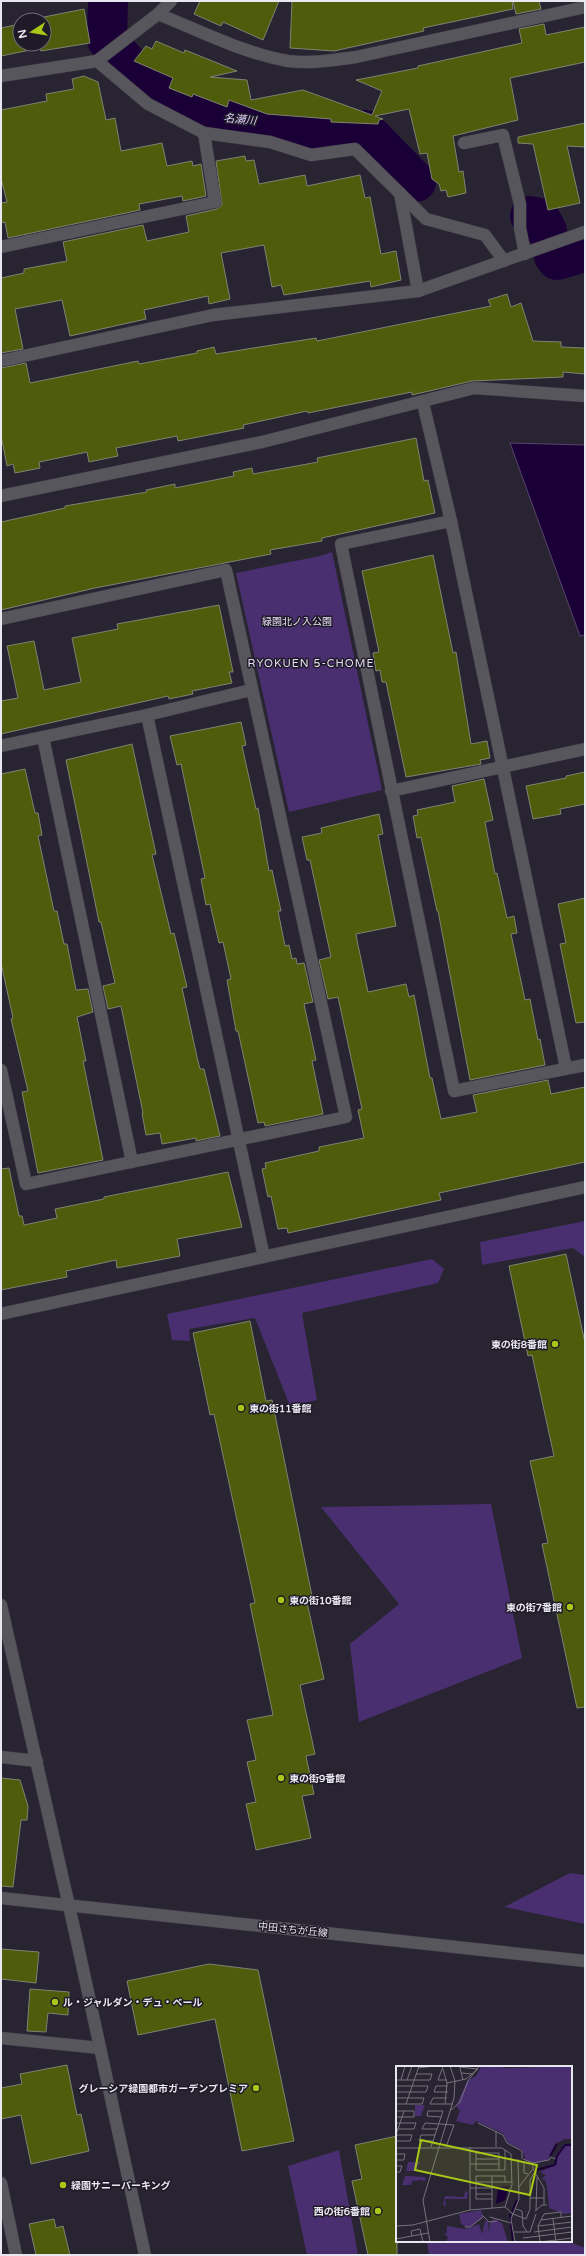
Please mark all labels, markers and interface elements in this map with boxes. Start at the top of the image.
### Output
north arrow [12,12,52,52]
text: N [15,28,30,40]
water label: 名瀬川 [223,111,258,128]
park label: 緑園北ノ入公園 [262,616,332,628]
district label: RYOKUEN 5-CHOME [248,657,374,670]
place label: 東の街8番館 [491,1339,547,1351]
marker: 東の街8番館 [550,1339,560,1349]
marker: 東の街11番館 [236,1403,246,1413]
place label: 東の街11番館 [249,1403,312,1415]
marker: 東の街10番館 [276,1595,286,1605]
place label: 東の街10番館 [289,1595,352,1607]
place label: 東の街7番館 [506,1602,562,1614]
marker: 東の街7番館 [565,1602,575,1612]
marker: 東の街9番館 [276,1773,286,1783]
place label: 東の街9番館 [289,1773,345,1785]
street label: 中田さちが丘線 [257,1920,328,1940]
marker: ル・ジャルダン・デュ・ベール [50,1997,60,2007]
place label: ル・ジャルダン・デュ・ベール [63,1997,203,2009]
inset map [396,2066,572,2242]
place label: グレーシア緑園都市ガーデンプレミア [79,2083,248,2095]
marker: グレーシア緑園都市ガーデンプレミア [251,2083,261,2093]
marker: 緑園サニーパーキング [58,2180,68,2190]
place label: 緑園サニーパーキング [71,2180,171,2192]
place label: 西の街6番館 [314,2206,370,2218]
marker: 西の街6番館 [373,2206,383,2216]

